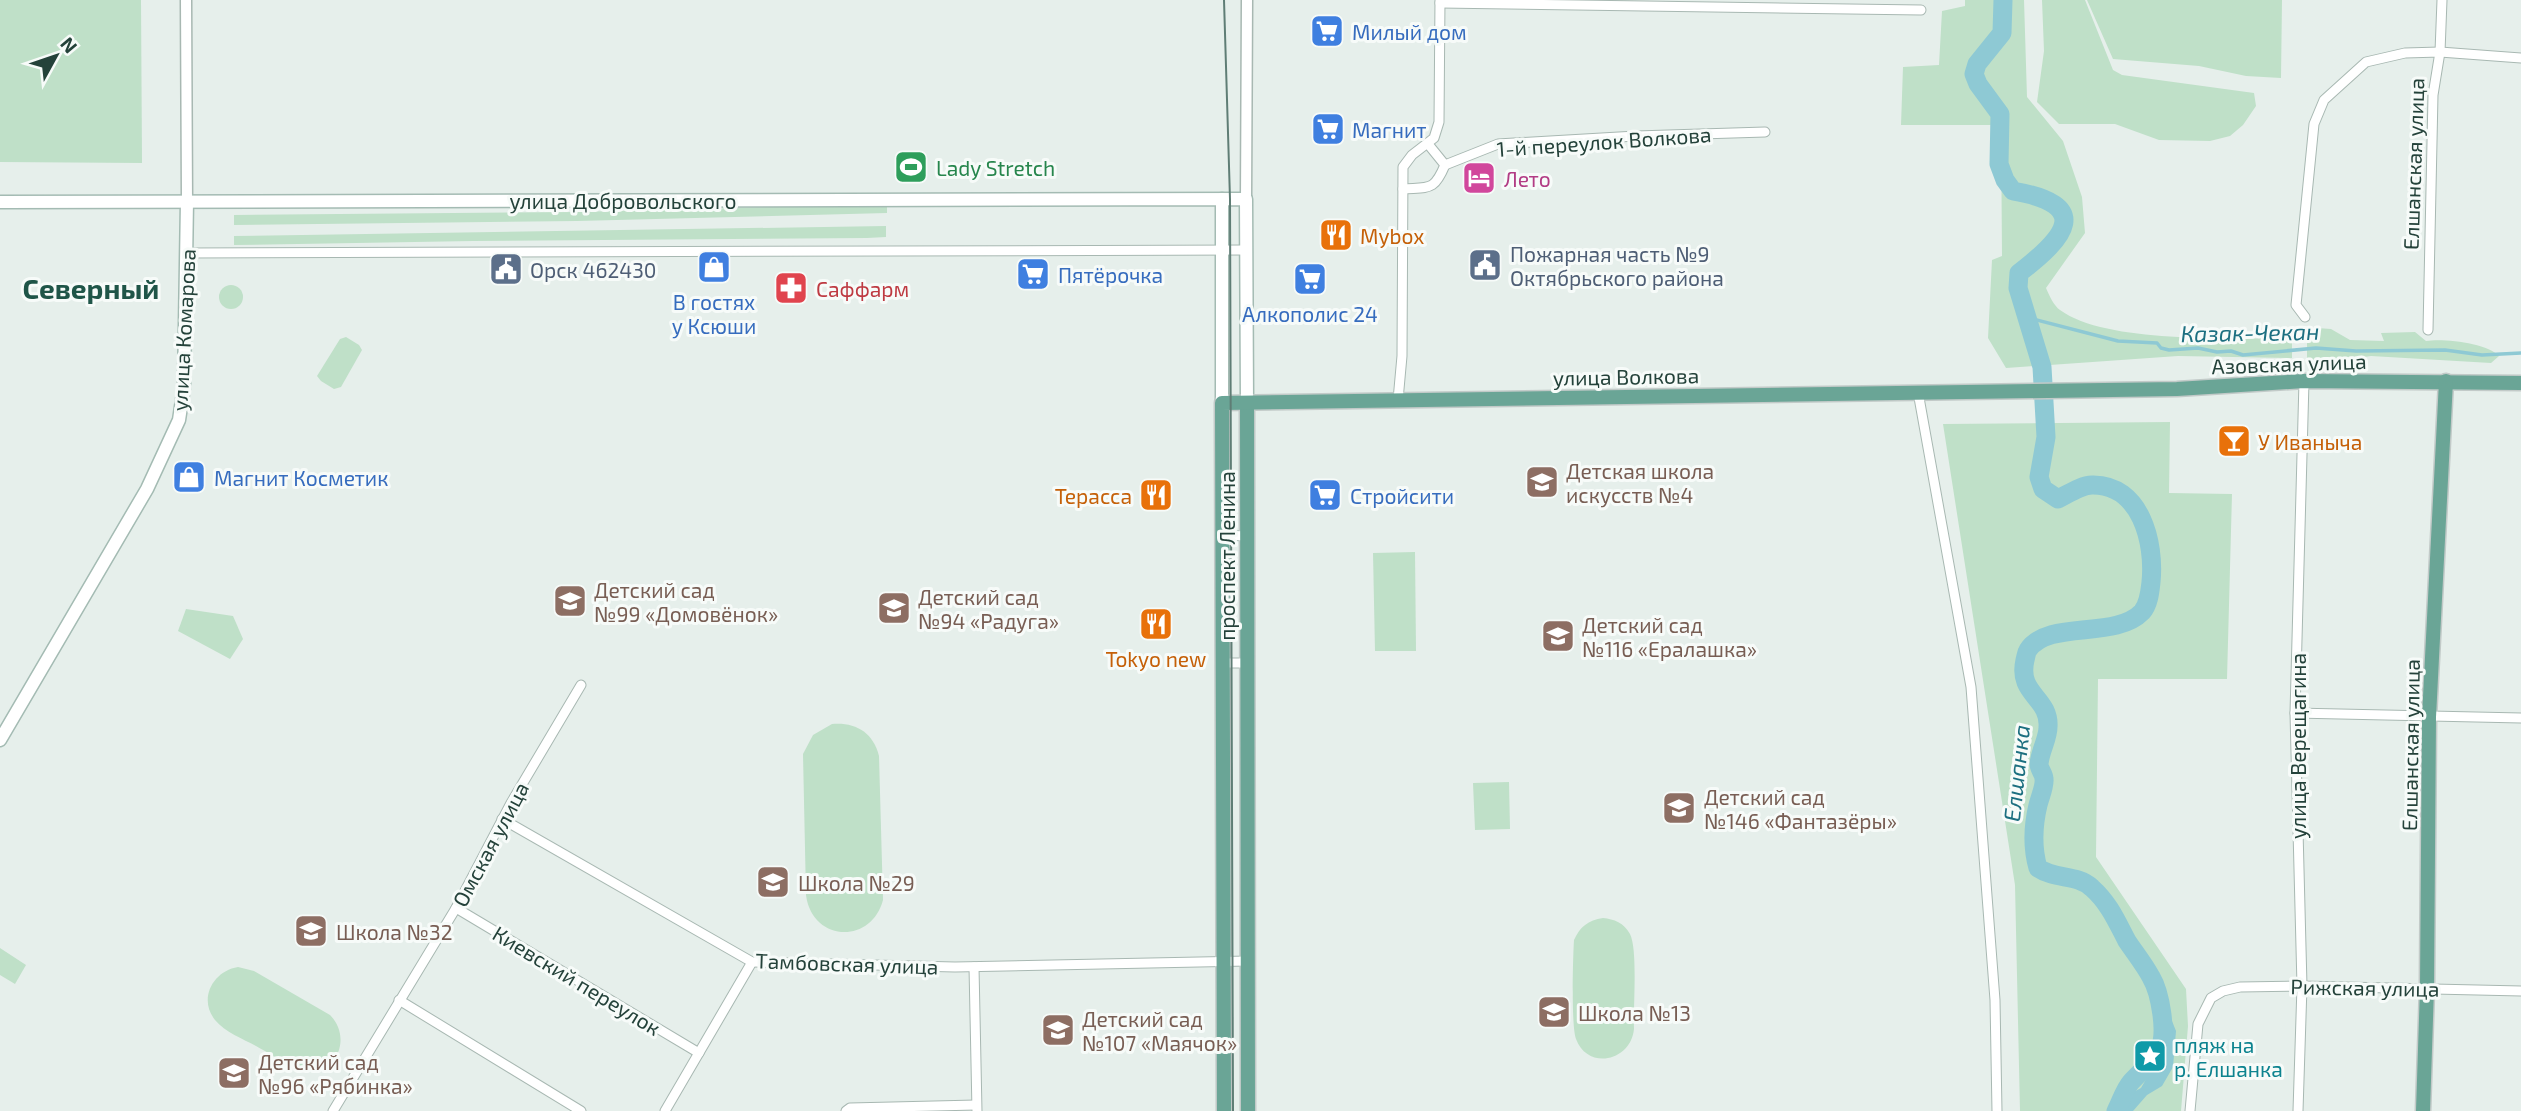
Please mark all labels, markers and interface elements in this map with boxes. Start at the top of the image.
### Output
supermarket icon: Милый дом [1308,12,1346,50]
place label: Милый дом [1352,19,1467,44]
north arrow [21,21,91,91]
text: N [56,32,83,57]
street label: Елшанская улица [2398,77,2429,251]
supermarket icon: Магнит [1309,110,1347,148]
place label: Магнит [1352,117,1427,142]
street label: 1-й переулок Волкова [1496,121,1712,162]
sports icon: Lady Stretch [892,148,930,186]
place label: Lady Stretch [936,155,1055,180]
hotel icon: Лето [1460,159,1498,197]
place label: Лето [1504,166,1551,191]
street label: улица Добровольского [509,188,737,214]
restaurant icon: Mybox [1317,216,1355,254]
place label: Mybox [1360,223,1424,248]
place label: Пожарная часть №9 Октябрьского района [1510,241,1724,290]
public building icon: Пожарная часть №9 Октябрьского района [1466,246,1504,284]
street label: улица Комарова [166,248,201,412]
shop icon: В гостях у Ксюши [695,248,733,286]
public building icon: Орск 462430 [487,250,525,288]
supermarket icon: Пятёрочка [1014,255,1052,293]
place label: Орск 462430 [530,257,657,282]
supermarket icon: Алкополис 24 [1291,260,1329,298]
place label: Пятёрочка [1058,262,1163,287]
pharmacy icon: Саффарм [772,269,810,307]
district label: Северный [23,271,159,305]
place label: Саффарм [816,276,909,301]
place label: В гостях у Ксюши [672,289,756,339]
place label: Алкополис 24 [1242,301,1378,326]
water label: Казак-Чекан [2180,317,2320,347]
street label: Азовская улица [2211,348,2367,379]
street label: улица Волкова [1553,362,1699,391]
bar icon: У Иваныча [2215,422,2253,460]
place label: У Иваныча [2258,429,2362,454]
shop icon: Магнит Косметик [170,458,208,496]
place label: Детская школа искусств №4 [1566,458,1714,508]
school or university icon: Детская школа искусств №4 [1523,463,1561,501]
place label: Магнит Косметик [214,465,388,490]
street label: проспект Ленина [1214,471,1239,641]
restaurant icon: Терасса [1137,476,1175,514]
supermarket icon: Стройсити [1306,476,1344,514]
place label: Терасса [1055,483,1132,508]
place label: Стройсити [1350,483,1454,508]
place label: Детский сад №99 «Домовёнок» [594,577,778,626]
school or university icon: Детский сад №99 «Домовёнок» [551,582,589,620]
place label: Детский сад №94 «Радуга» [918,584,1059,634]
school or university icon: Детский сад №94 «Радуга» [875,589,913,627]
restaurant icon: Tokyo new [1137,605,1175,643]
place label: Детский сад №116 «Ералашка» [1582,612,1757,661]
school or university icon: Детский сад №116 «Ералашка» [1539,617,1577,655]
place label: Tokyo new [1106,646,1206,671]
street label: улица Верещагина [2285,653,2311,839]
street label: Елшанская улица [2396,659,2425,831]
water label: Елшанка [1997,723,2035,823]
street label: Омская улица [447,777,534,911]
place label: Детский сад №146 «Фантазёры» [1704,784,1897,833]
school or university icon: Детский сад №146 «Фантазёры» [1660,789,1698,827]
school or university icon: Школа №29 [754,863,792,901]
place label: Школа №29 [798,870,915,895]
school or university icon: Школа №32 [292,912,330,950]
place label: Школа №32 [336,919,453,944]
street label: Киевский переулок [488,920,665,1041]
street label: Тамбовская улица [755,947,939,980]
street label: Рижская улица [2290,973,2440,1002]
school or university icon: Школа №13 [1535,993,1573,1031]
place label: Школа №13 [1578,1000,1691,1025]
place label: Детский сад №107 «Маячок» [1082,1006,1237,1055]
school or university icon: Детский сад №107 «Маячок» [1039,1011,1077,1049]
place label: пляж на р. Елшанка [2174,1032,2283,1081]
place icon: пляж на р. Елшанка [2131,1037,2169,1075]
place label: Детский сад №96 «Рябинка» [258,1049,413,1098]
school or university icon: Детский сад №96 «Рябинка» [215,1054,253,1092]

